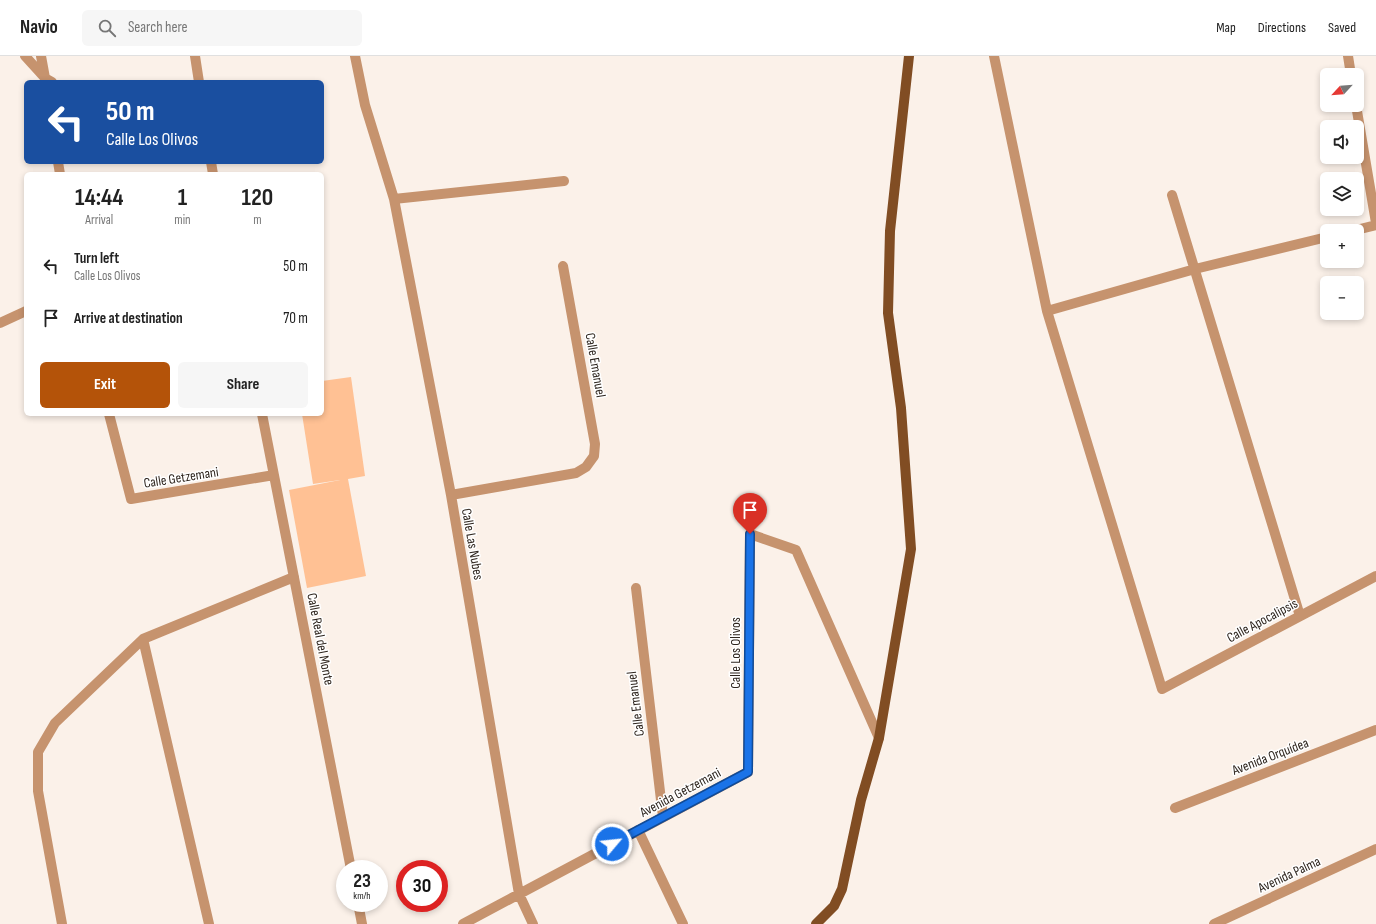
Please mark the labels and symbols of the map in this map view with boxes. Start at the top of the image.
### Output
north arrow [1320,68,1364,112]
street label: Calle Emanuel [581,331,610,399]
street label: Calle Getzemani [143,463,220,492]
pin [733,493,767,534]
street label: Calle Las Nubes [458,507,487,581]
street label: Calle Real del Monte [303,592,338,687]
street label: Calle Apocalipsis [1224,595,1301,646]
street label: Calle Los Olivos [727,617,744,689]
street label: Calle Emanuel [623,671,648,737]
street label: Avenida Orquídea [1229,734,1311,779]
street label: Avenida Getzemani [636,764,724,821]
position arrow [591,823,633,865]
street label: Avenida Palma [1254,853,1323,897]
speed limit sign: 30 [396,860,448,912]

